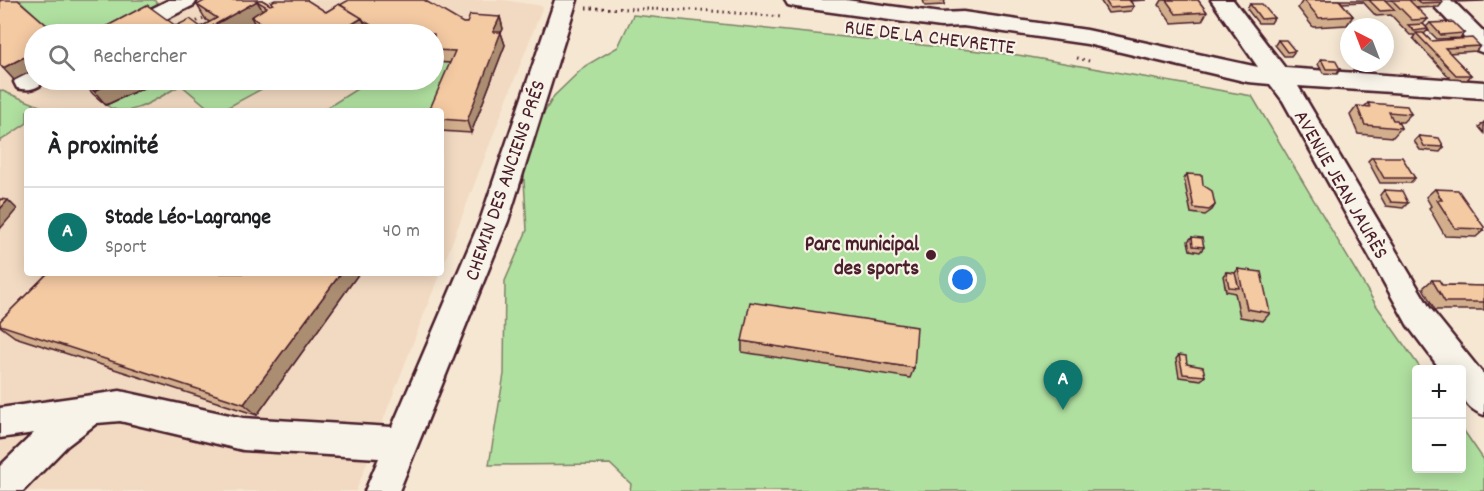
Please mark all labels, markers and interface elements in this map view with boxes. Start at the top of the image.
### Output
street label: RUE DE LA CHEVRETTE [843,14,1017,64]
north arrow [1340,18,1394,72]
search box [24,24,444,90]
icon: search [45,41,78,74]
text: Rechercher [93,42,187,73]
street label: CHEMIN DES ANCIENS PRÉS [458,77,555,285]
street label: AVENUE JEAN JAURÈS [1284,105,1394,266]
text: À proximité [48,129,158,166]
text: Stade Léo-Lagrange [105,203,271,234]
text: A [62,218,73,246]
text: 40 m [382,218,420,246]
place label: Parc municipal des sports [805,231,920,285]
text: Sport [105,234,147,262]
marker: Parc municipal des sports [924,248,938,262]
your location [948,265,977,294]
pin: A [1044,360,1082,410]
map controls [1412,365,1466,473]
button: + [1412,365,1466,419]
button: − [1412,419,1466,473]

